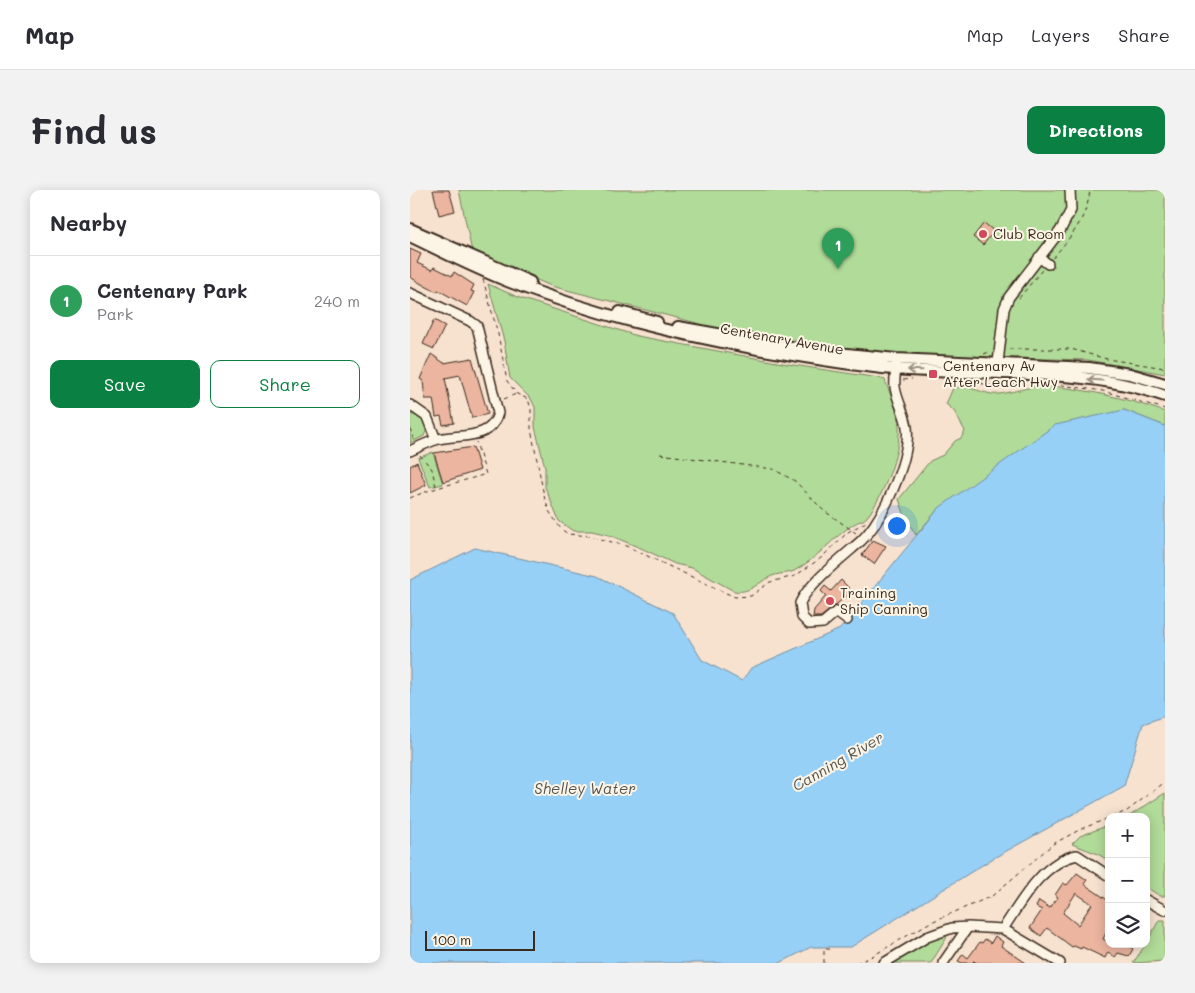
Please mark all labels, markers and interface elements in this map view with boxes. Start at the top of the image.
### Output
text: Map [25,19,74,50]
text: Map [967,23,1003,47]
text: Layers [1031,23,1090,47]
text: Share [1118,23,1170,47]
button: Directions [1027,106,1165,154]
text: Find us [30,107,157,153]
text: Nearby [50,209,127,236]
place label: Club Room [993,224,1064,243]
pin: 1 [822,228,854,269]
marker: Club Room [977,228,989,240]
text: Centenary Park [97,278,247,303]
text: 1 [62,290,70,311]
text: 240 m [314,290,360,311]
text: Park [97,303,133,324]
street label: Centenary Avenue [719,318,845,359]
place label: Centenary Av After Leach Hwy [943,356,1058,391]
button: Save [50,360,200,408]
button: Share [210,360,360,408]
one-way arrow [908,365,924,374]
marker: Centenary Av After Leach Hwy [927,368,939,380]
one-way arrow [1087,375,1103,384]
your location [884,513,910,539]
place label: Training Ship Canning [840,583,928,618]
marker: Training Ship Canning [824,595,836,607]
water label: Canning River [788,727,887,795]
water label: Shelley Water [534,778,636,798]
map controls [1105,813,1150,948]
button: + [1105,813,1150,858]
button: − [1105,858,1150,903]
button: layers [1105,903,1150,948]
scale bar [425,928,535,951]
text: 100 m [432,930,471,949]

